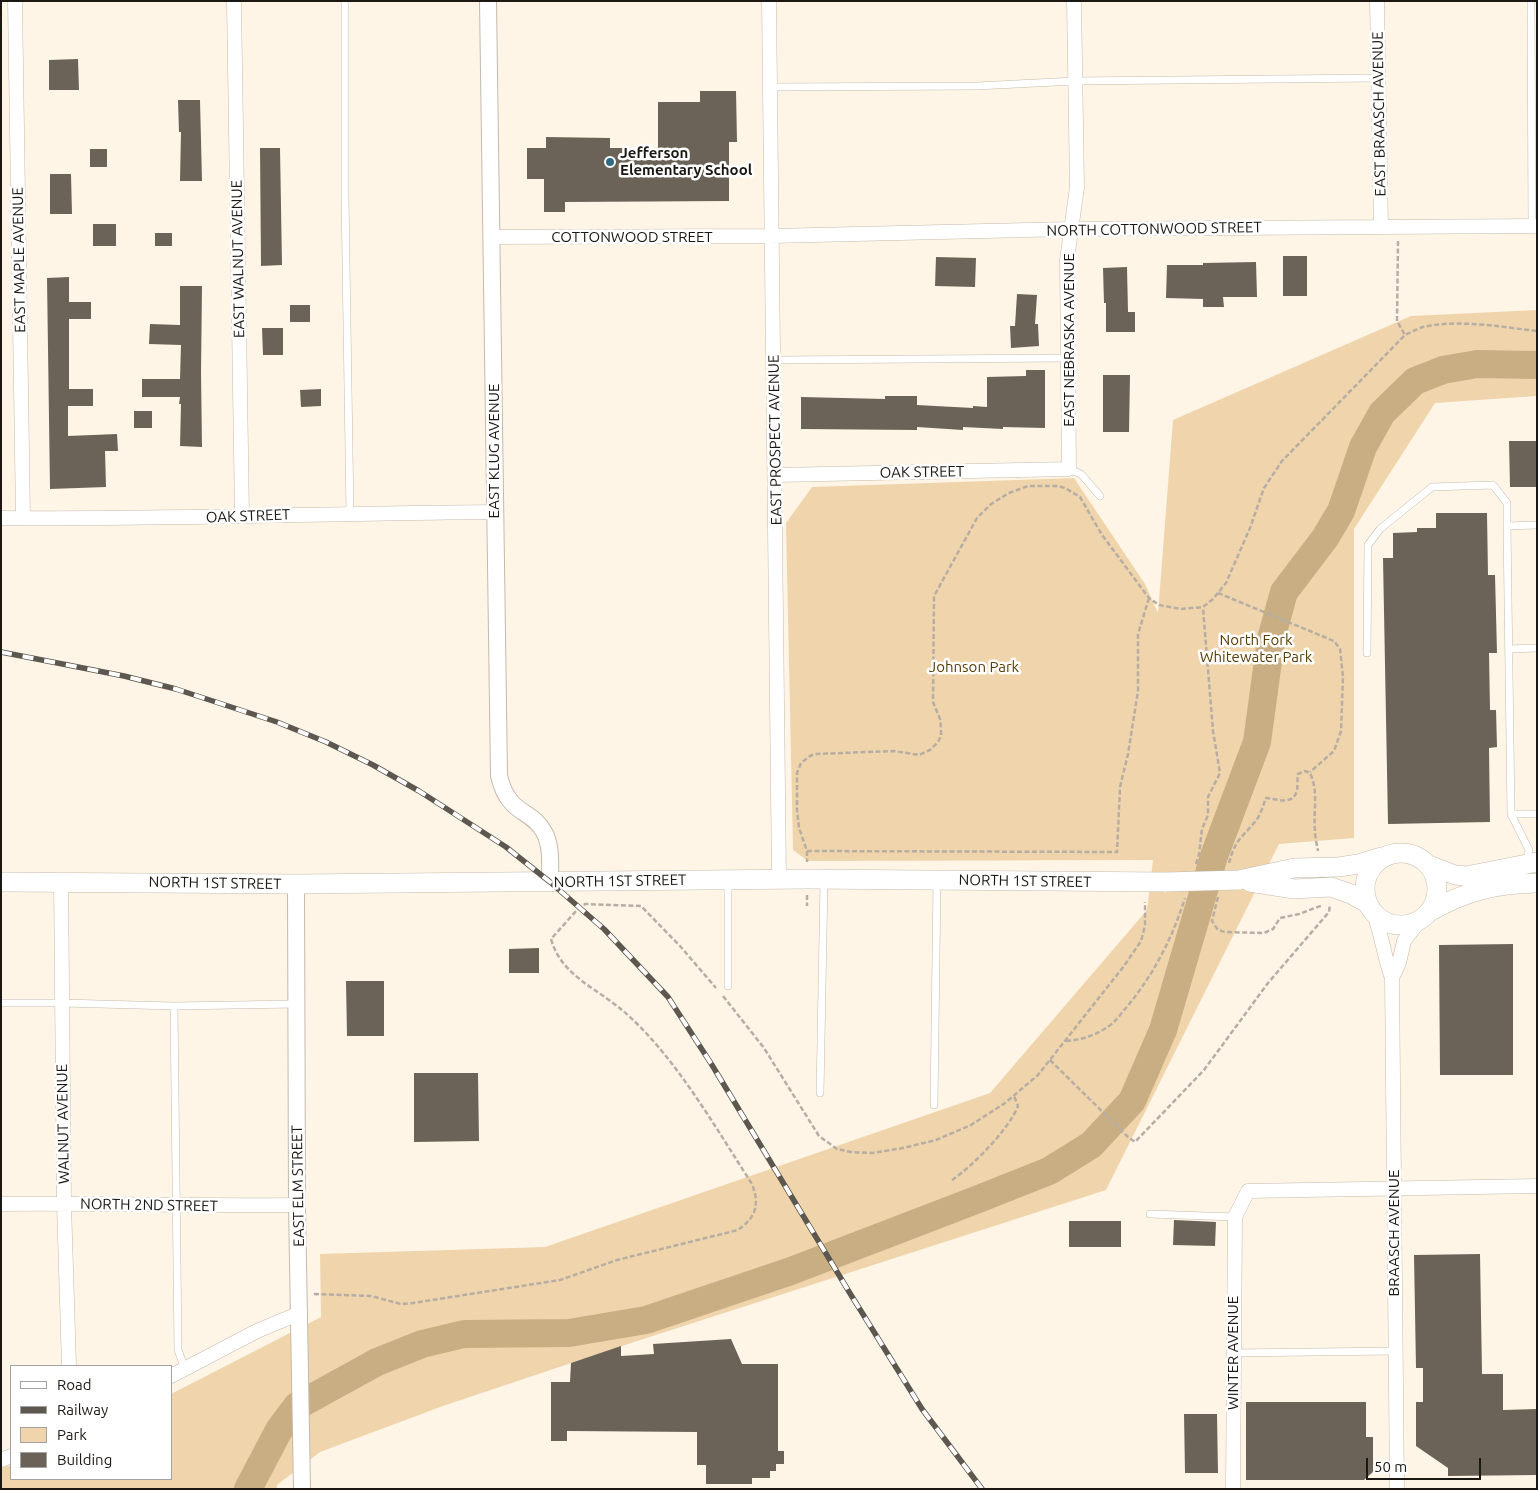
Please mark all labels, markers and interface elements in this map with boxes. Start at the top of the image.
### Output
street label: EAST BRAASCH AVENUE [1369,31,1389,197]
place label: Jefferson Elementary School [620,144,752,179]
marker: Jefferson Elementary School [604,156,616,168]
street label: EAST WALNUT AVENUE [228,180,248,338]
street label: EAST MAPLE AVENUE [9,187,29,333]
street label: NORTH COTTONWOOD STREET [1046,218,1262,240]
street label: COTTONWOOD STREET [551,228,713,246]
street label: EAST NEBRASKA AVENUE [1060,253,1078,427]
street label: EAST PROSPECT AVENUE [765,355,785,525]
street label: EAST KLUG AVENUE [485,384,503,518]
street label: OAK STREET [880,462,964,482]
street label: OAK STREET [205,506,291,526]
park label: North Fork Whitewater Park [1200,631,1312,666]
park label: Johnson Park [929,658,1019,676]
street label: NORTH 1ST STREET [554,871,686,891]
street label: NORTH 1ST STREET [959,871,1091,891]
street label: NORTH 1ST STREET [149,873,281,893]
street label: WALNUT AVENUE [53,1064,73,1184]
street label: EAST ELM STREET [288,1125,308,1247]
street label: BRAASCH AVENUE [1385,1170,1403,1296]
street label: NORTH 2ND STREET [80,1195,218,1215]
street label: WINTER AVENUE [1224,1296,1242,1410]
legend [10,1365,172,1480]
text: Road [57,1376,92,1393]
text: Railway [57,1401,108,1418]
text: Park [57,1426,87,1443]
scale bar [1368,1448,1483,1480]
text: Building [57,1451,112,1468]
text: 50 m [1374,1458,1407,1475]

